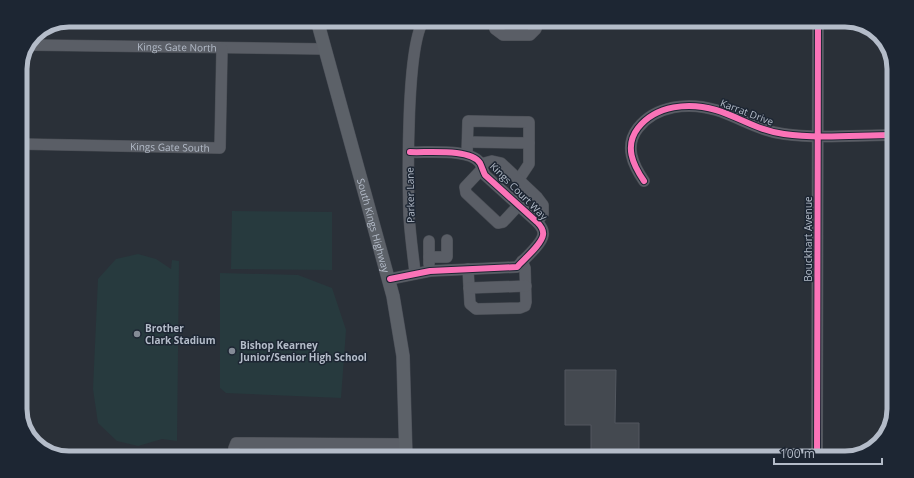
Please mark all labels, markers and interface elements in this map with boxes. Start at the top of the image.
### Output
street label: Kings Gate North [137,39,217,55]
street label: Karrat Drive [718,95,776,129]
street label: Kings Gate South [130,139,210,155]
street label: Kings Court Way [487,159,552,224]
street label: Parker Lane [403,167,417,223]
street label: South Kings Highway [354,177,393,275]
street label: Bouckhart Avenue [801,196,815,282]
place label: Brother Clark Stadium [145,321,216,347]
marker: Brother Clark Stadium [132,329,142,339]
place label: Bishop Kearney Junior/Senior High School [239,338,367,364]
marker: Bishop Kearney Junior/Senior High School [227,346,237,356]
scale bar [774,440,882,466]
text: 100 m [780,445,815,462]

